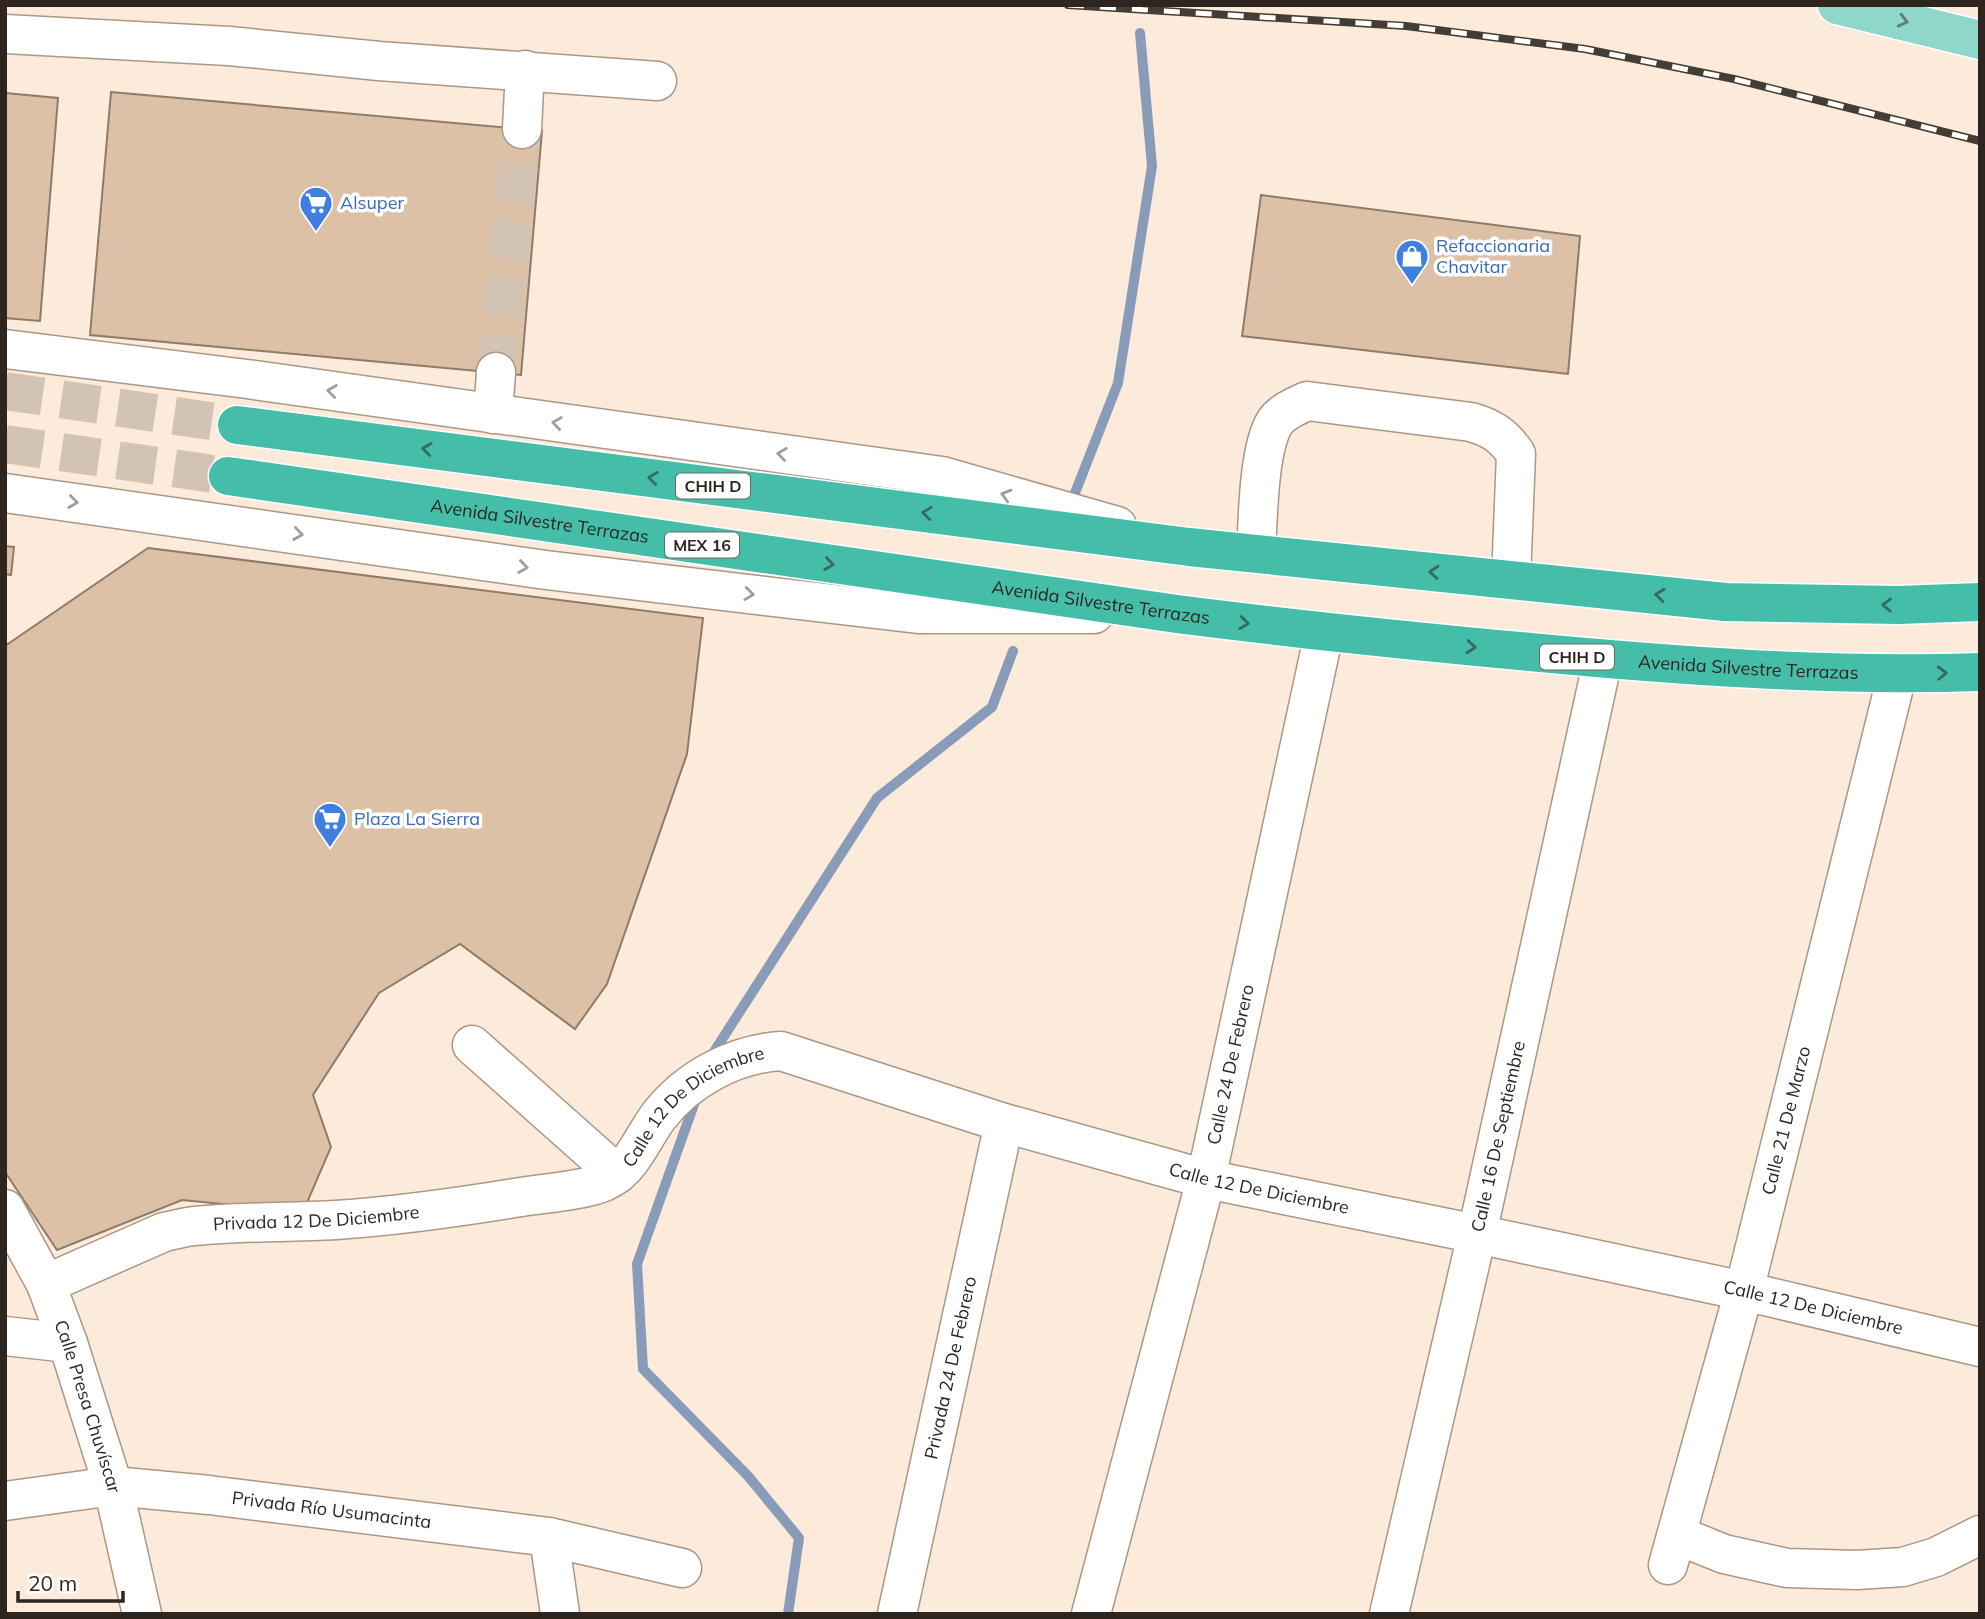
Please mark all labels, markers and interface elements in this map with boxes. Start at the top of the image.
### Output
one-way arrow [1897,13,1909,28]
supermarket icon: Alsuper [297,184,335,233]
place label: Alsuper [340,191,404,214]
place label: Refaccionaria Chavitar [1436,234,1550,278]
shop icon: Refaccionaria Chavitar [1393,237,1431,286]
one-way arrow [326,384,338,399]
one-way arrow [551,416,563,431]
one-way arrow [421,442,433,457]
one-way arrow [777,447,788,462]
one-way arrow [647,471,659,486]
road number: CHIH D [676,474,750,499]
one-way arrow [1000,488,1012,503]
street label: Avenida Silvestre Terrazas [429,494,651,548]
one-way arrow [67,495,79,510]
one-way arrow [921,506,933,521]
one-way arrow [292,527,304,542]
road number: MEX 16 [665,532,739,558]
one-way arrow [823,556,835,571]
one-way arrow [517,559,529,574]
one-way arrow [1428,565,1439,580]
street label: Avenida Silvestre Terrazas [990,575,1211,629]
one-way arrow [743,586,755,601]
one-way arrow [1654,587,1666,602]
one-way arrow [1881,597,1892,613]
one-way arrow [1238,615,1250,630]
one-way arrow [1465,639,1476,654]
road number: CHIH D [1540,644,1614,670]
street label: Avenida Silvestre Terrazas [1637,649,1859,684]
one-way arrow [1937,666,1948,681]
supermarket icon: Plaza La Sierra [311,800,349,849]
place label: Plaza La Sierra [354,807,480,830]
street label: Calle 24 De Febrero [1202,982,1259,1147]
street label: Calle 16 De Septiembre [1466,1038,1530,1234]
street label: Calle 12 De Diciembre [617,1041,766,1172]
street label: Calle 21 De Marzo [1756,1044,1815,1197]
street label: Calle 12 De Diciembre [1166,1157,1351,1219]
street label: Privada 12 De Diciembre [212,1200,421,1235]
street label: Privada 24 De Febrero [919,1274,981,1461]
street label: Calle 12 De Diciembre [1722,1275,1906,1339]
street label: Calle Presa Chuvíscar [49,1317,126,1496]
street label: Privada Río Usumacinta [231,1486,433,1533]
scale bar [18,1560,122,1604]
text: 20 m [28,1570,77,1596]

